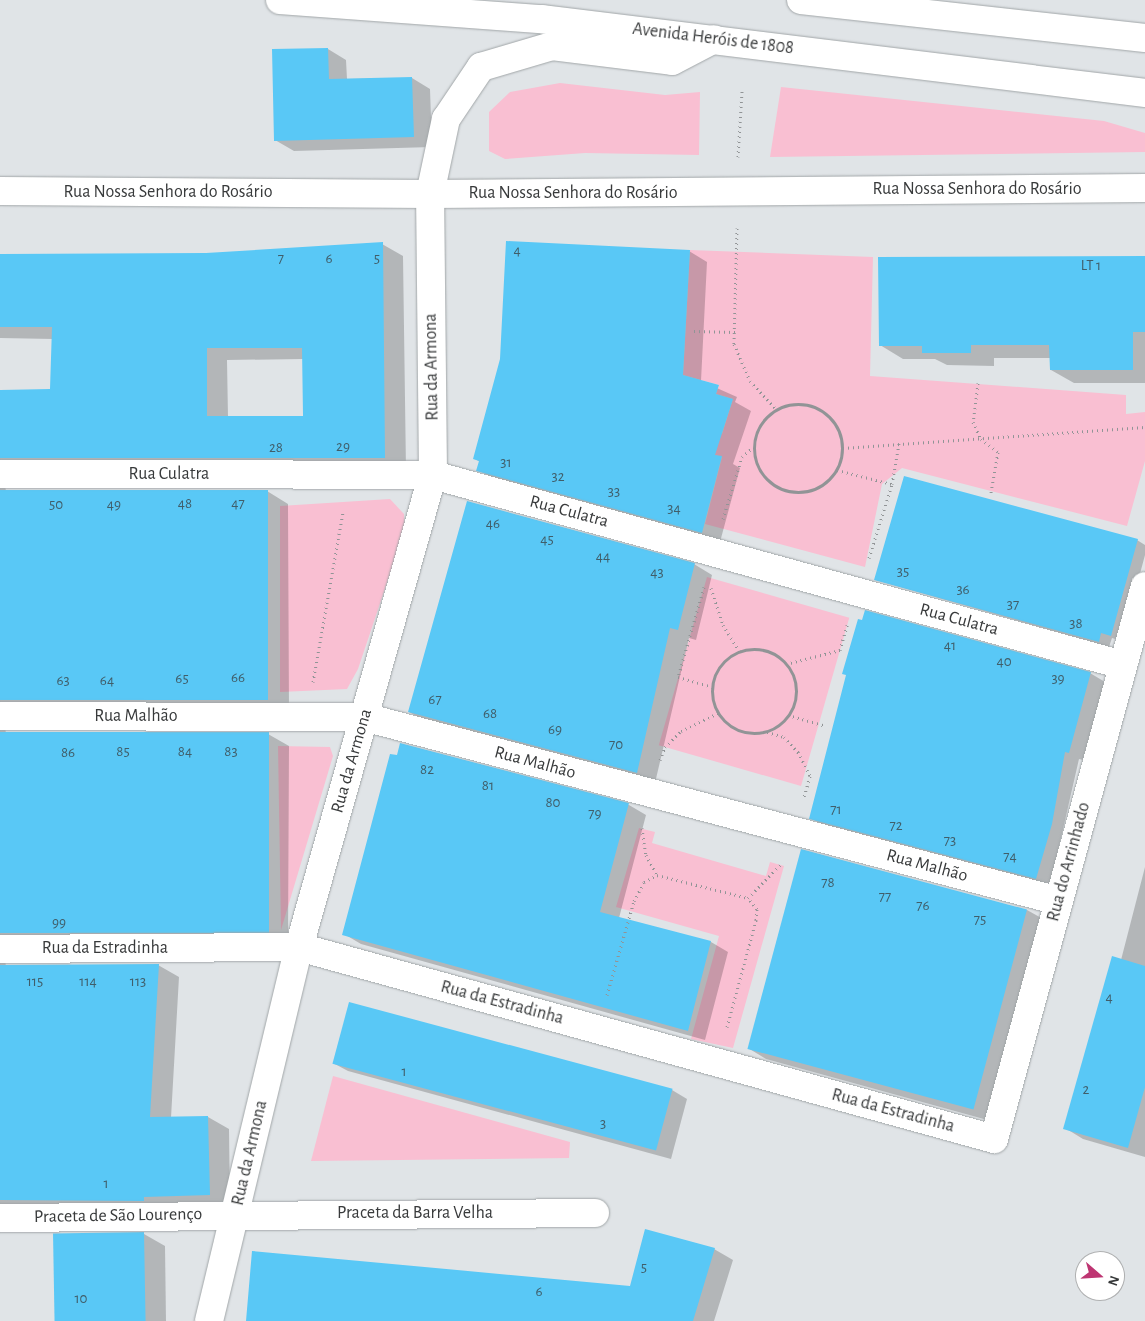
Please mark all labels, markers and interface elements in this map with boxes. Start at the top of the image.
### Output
street label: Avenida Heróis de 1808 [631,18,795,60]
street label: Rua Nossa Senhora do Rosário [872,178,1082,200]
street label: Rua Nossa Senhora do Rosário [63,181,273,203]
street label: Rua Nossa Senhora do Rosário [468,182,678,204]
house number: 4 [513,242,521,260]
house number: 7 [278,250,284,268]
house number: 6 [325,250,333,268]
house number: 5 [374,250,380,268]
house number: LT 1 [1081,257,1101,275]
street label: Rua da Armona [420,313,444,421]
house number: 29 [336,438,350,456]
house number: 28 [269,439,283,457]
house number: 31 [500,454,512,472]
street label: Rua Culatra [129,463,209,485]
house number: 32 [551,468,565,486]
house number: 33 [608,483,620,501]
street label: Rua Culatra [527,491,611,533]
house number: 48 [178,495,192,513]
house number: 47 [231,495,245,513]
house number: 50 [49,496,63,514]
house number: 49 [107,496,121,514]
house number: 34 [667,500,681,518]
house number: 46 [486,515,500,533]
house number: 45 [540,531,554,549]
house number: 44 [596,548,610,566]
house number: 35 [897,563,909,581]
house number: 43 [650,564,664,582]
house number: 36 [956,581,970,599]
house number: 37 [1007,596,1019,614]
street label: Rua Culatra [917,599,1001,641]
house number: 38 [1069,615,1083,633]
house number: 41 [944,637,956,655]
house number: 40 [996,653,1012,671]
house number: 66 [231,669,245,687]
house number: 65 [175,670,189,688]
house number: 39 [1051,670,1065,688]
house number: 63 [56,672,70,690]
house number: 64 [100,672,114,690]
house number: 67 [428,691,442,709]
street label: Rua Malhão [94,705,178,727]
house number: 68 [483,705,497,723]
street label: Rua da Armona [327,706,377,816]
house number: 69 [548,721,562,739]
house number: 70 [609,736,623,754]
street label: Rua Malhão [492,742,578,784]
house number: 85 [116,743,130,761]
house number: 84 [178,743,192,761]
house number: 83 [224,743,238,761]
house number: 86 [61,744,75,762]
house number: 82 [420,761,434,779]
house number: 81 [482,777,494,795]
house number: 80 [545,794,561,812]
street label: Rua do Arrinhado [1043,800,1095,924]
house number: 71 [830,801,842,819]
house number: 79 [588,805,602,823]
house number: 72 [889,817,903,835]
house number: 73 [944,832,956,850]
street label: Rua Malhão [884,845,970,887]
house number: 74 [1003,848,1017,866]
house number: 78 [821,874,835,892]
house number: 77 [879,888,891,906]
house number: 76 [916,897,930,915]
house number: 75 [974,911,986,929]
house number: 99 [52,914,66,932]
street label: Rua da Estradinha [42,937,168,959]
house number: 115 [27,973,43,991]
house number: 114 [79,973,97,991]
house number: 113 [130,973,146,991]
street label: Rua da Estradinha [438,976,566,1030]
house number: 4 [1105,989,1113,1007]
house number: 1 [401,1063,407,1081]
house number: 2 [1083,1081,1089,1099]
street label: Rua da Estradinha [829,1084,957,1138]
street label: Rua da Armona [227,1098,273,1208]
house number: 3 [600,1115,606,1133]
house number: 1 [103,1175,109,1193]
street label: Praceta da Barra Velha [337,1202,493,1224]
street label: Praceta de São Lourenço [34,1204,202,1228]
north arrow [1075,1251,1125,1301]
house number: 5 [641,1259,647,1277]
text: N [1105,1274,1121,1287]
house number: 6 [535,1283,543,1301]
house number: 10 [74,1290,88,1308]

